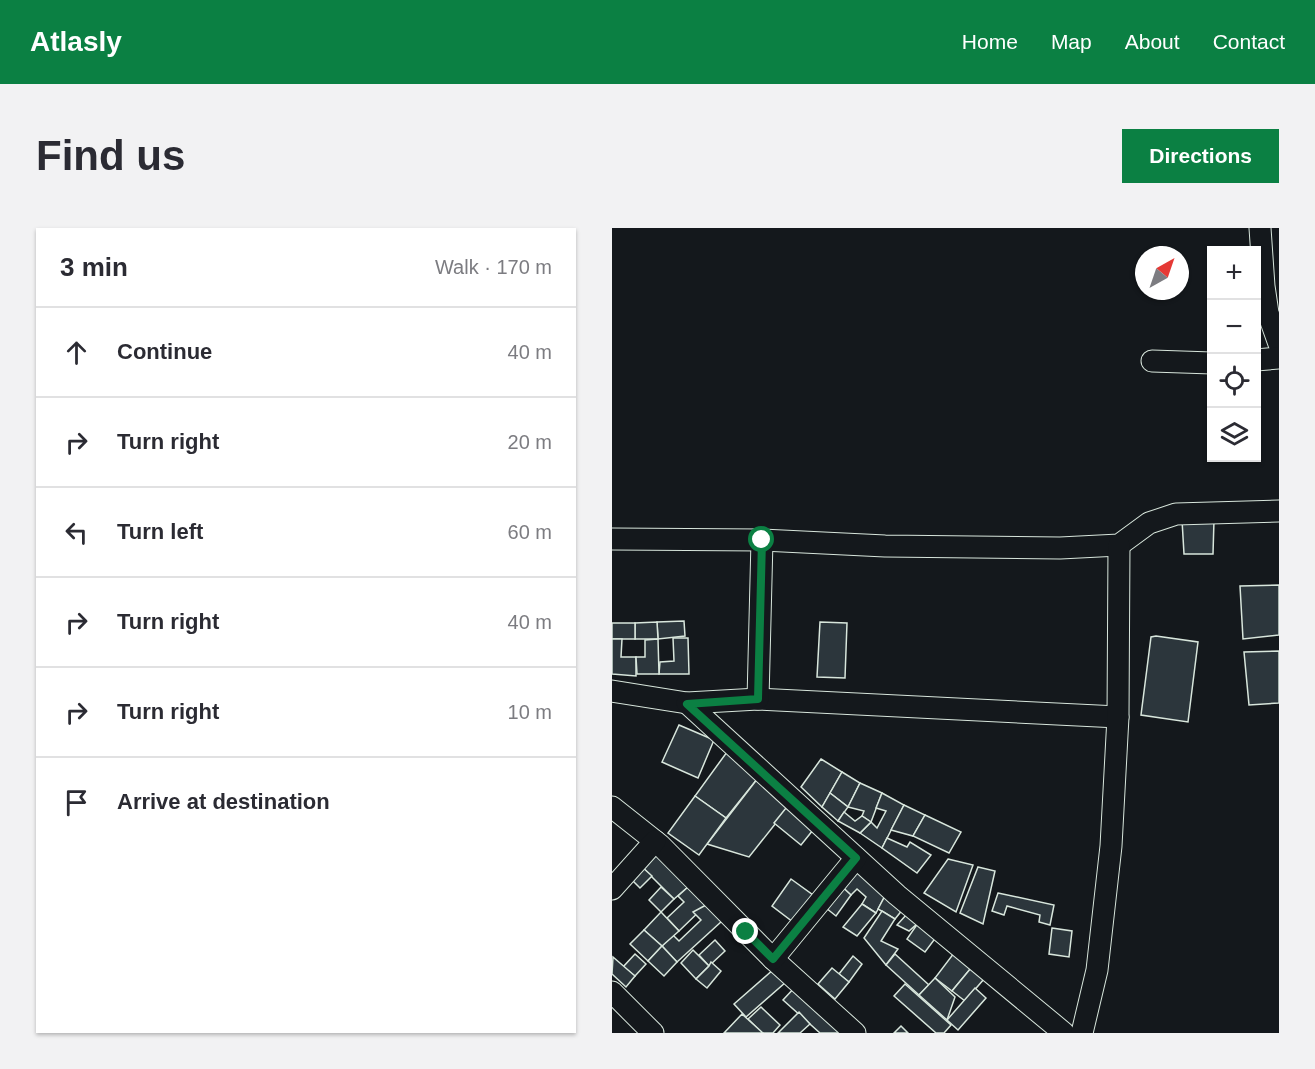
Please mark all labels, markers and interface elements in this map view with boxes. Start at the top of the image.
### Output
text: Atlasly [30,26,122,57]
text: Home [962,30,1018,53]
text: Map [1051,30,1092,53]
text: About [1125,30,1180,53]
text: Contact [1213,30,1285,53]
button: Directions [1122,129,1279,183]
text: Find us [36,132,185,179]
north arrow [1135,246,1189,300]
map controls [1207,246,1261,462]
button: + [1207,246,1261,300]
text: 3 min [60,252,128,282]
text: Walk · 170 m [435,256,552,278]
button: − [1207,300,1261,354]
icon: ahead [60,336,93,369]
text: Continue [117,339,212,364]
text: 40 m [508,341,552,363]
button: locate [1207,354,1261,408]
button: layers [1207,408,1261,462]
icon: right [60,426,93,459]
text: Turn right [117,429,219,454]
text: 20 m [508,431,552,453]
icon: left [60,516,93,549]
text: Turn left [117,519,203,544]
text: 60 m [508,521,552,543]
route start [748,526,774,552]
icon: right [60,606,93,639]
text: Turn right [117,609,219,634]
text: 40 m [508,611,552,633]
icon: right [60,696,93,729]
text: Turn right [117,699,219,724]
text: 10 m [508,701,552,723]
icon: arrive [60,786,93,819]
text: Arrive at destination [117,789,330,814]
route end [732,918,758,944]

